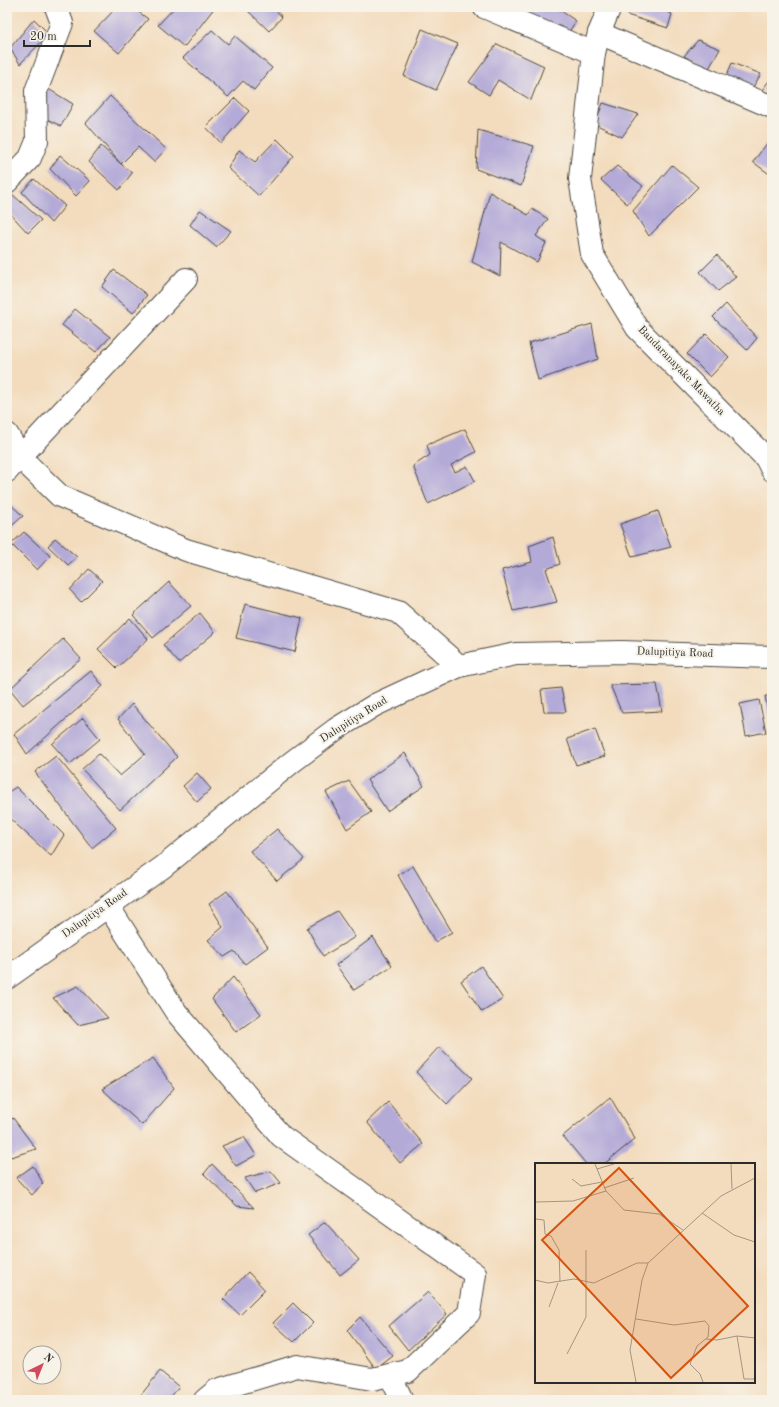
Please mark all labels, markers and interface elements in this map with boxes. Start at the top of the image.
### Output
scale bar [24,22,90,48]
text: 20 m [30,31,57,43]
street label: Bandaranayake Mawatha [636,324,727,418]
street label: Dalupitiya Road [636,646,714,660]
street label: Dalupitiya Road [318,695,390,745]
street label: Dalupitiya Road [60,887,130,941]
inset map [535,1163,755,1383]
north arrow [22,1345,62,1385]
text: N [41,1352,55,1366]

